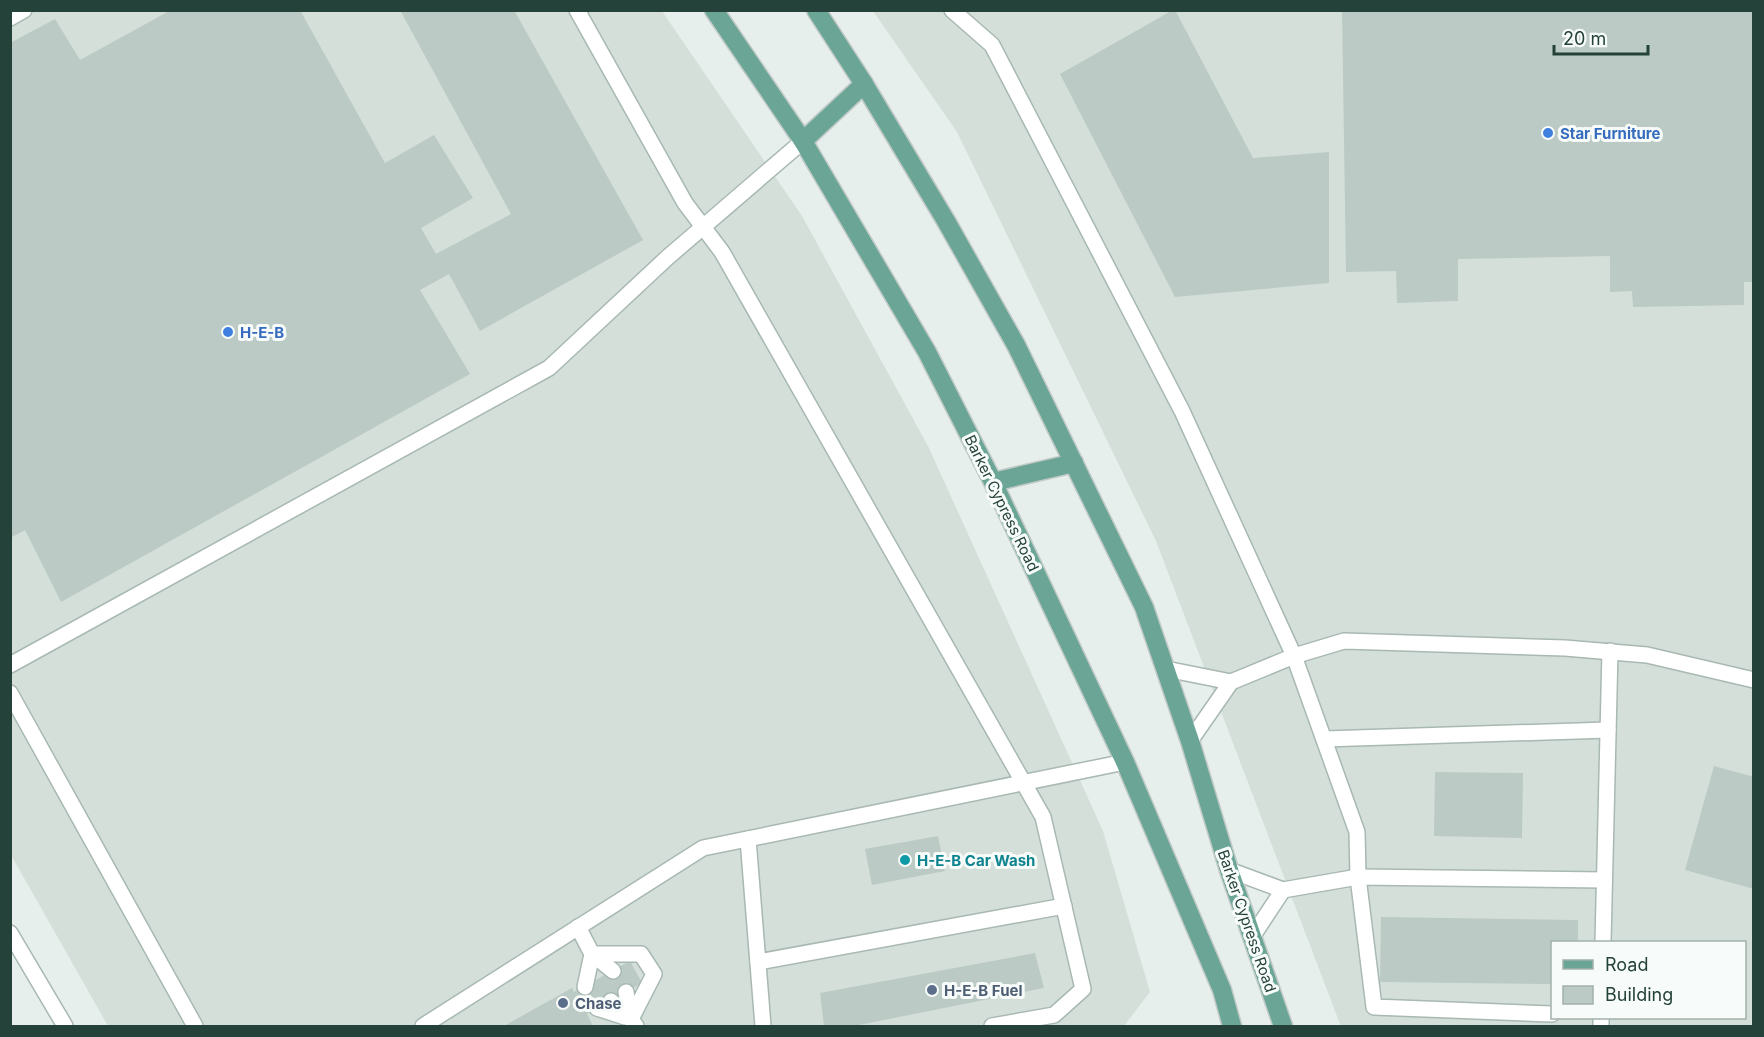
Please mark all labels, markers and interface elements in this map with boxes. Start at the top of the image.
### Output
scale bar [1554,18,1648,56]
text: 20 m [1563,28,1606,49]
place label: Star Furniture [1560,124,1661,143]
marker: Star Furniture [1541,126,1555,140]
place label: H-E-B [240,323,284,342]
marker: H-E-B [221,325,235,339]
street label: Barker Cypress Road [961,432,1043,574]
street label: Barker Cypress Road [1214,847,1280,995]
place label: H-E-B Car Wash [917,851,1035,870]
marker: H-E-B Car Wash [898,853,912,867]
legend [1551,941,1746,1019]
text: Road [1605,954,1648,975]
place label: H-E-B Fuel [944,981,1022,1000]
marker: H-E-B Fuel [925,983,939,997]
text: Building [1605,984,1673,1005]
place label: Chase [575,994,622,1013]
marker: Chase [556,996,570,1010]

